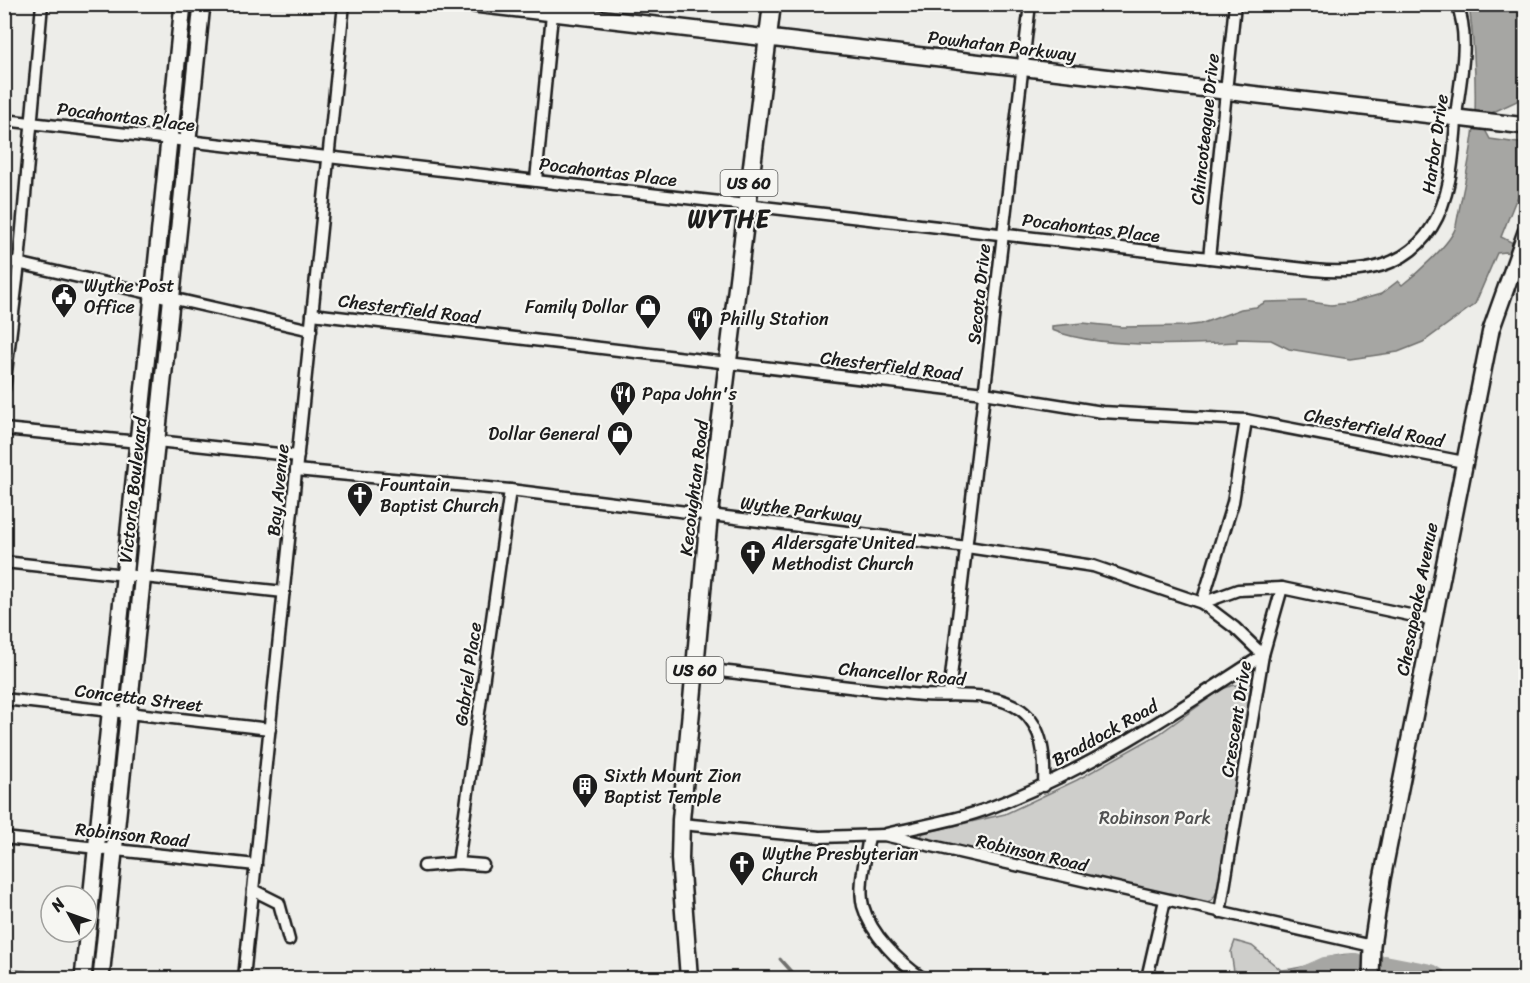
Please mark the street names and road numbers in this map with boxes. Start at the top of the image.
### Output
street label: Powhatan Parkway [926,21,1079,71]
street label: Chincoteague Drive [1181,52,1229,206]
street label: Harbor Drive [1412,92,1458,196]
street label: Pocahontas Place [55,93,197,141]
street label: Pocahontas Place [537,148,679,196]
road number: US 60 [720,170,777,196]
street label: Pocahontas Place [1020,204,1162,252]
street label: Secota Drive [958,242,1000,346]
street label: Chesterfield Road [337,284,483,334]
street label: Chesterfield Road [819,341,965,391]
street label: Chesterfield Road [1301,399,1448,458]
street label: Victoria Boulevard [109,414,157,565]
street label: Kecoughtan Road [670,417,718,558]
street label: Bay Avenue [257,442,299,538]
street label: Wythe Parkway [739,487,864,533]
street label: Chesapeake Avenue [1386,520,1448,678]
street label: Gabriel Place [445,620,491,728]
street label: Chancellor Road [837,653,968,696]
road number: US 60 [666,657,724,683]
street label: Crescent Drive [1211,659,1261,779]
street label: Concetta Street [73,674,205,722]
street label: Braddock Road [1046,690,1165,775]
street label: Robinson Road [74,813,192,857]
street label: Robinson Road [973,825,1093,882]

